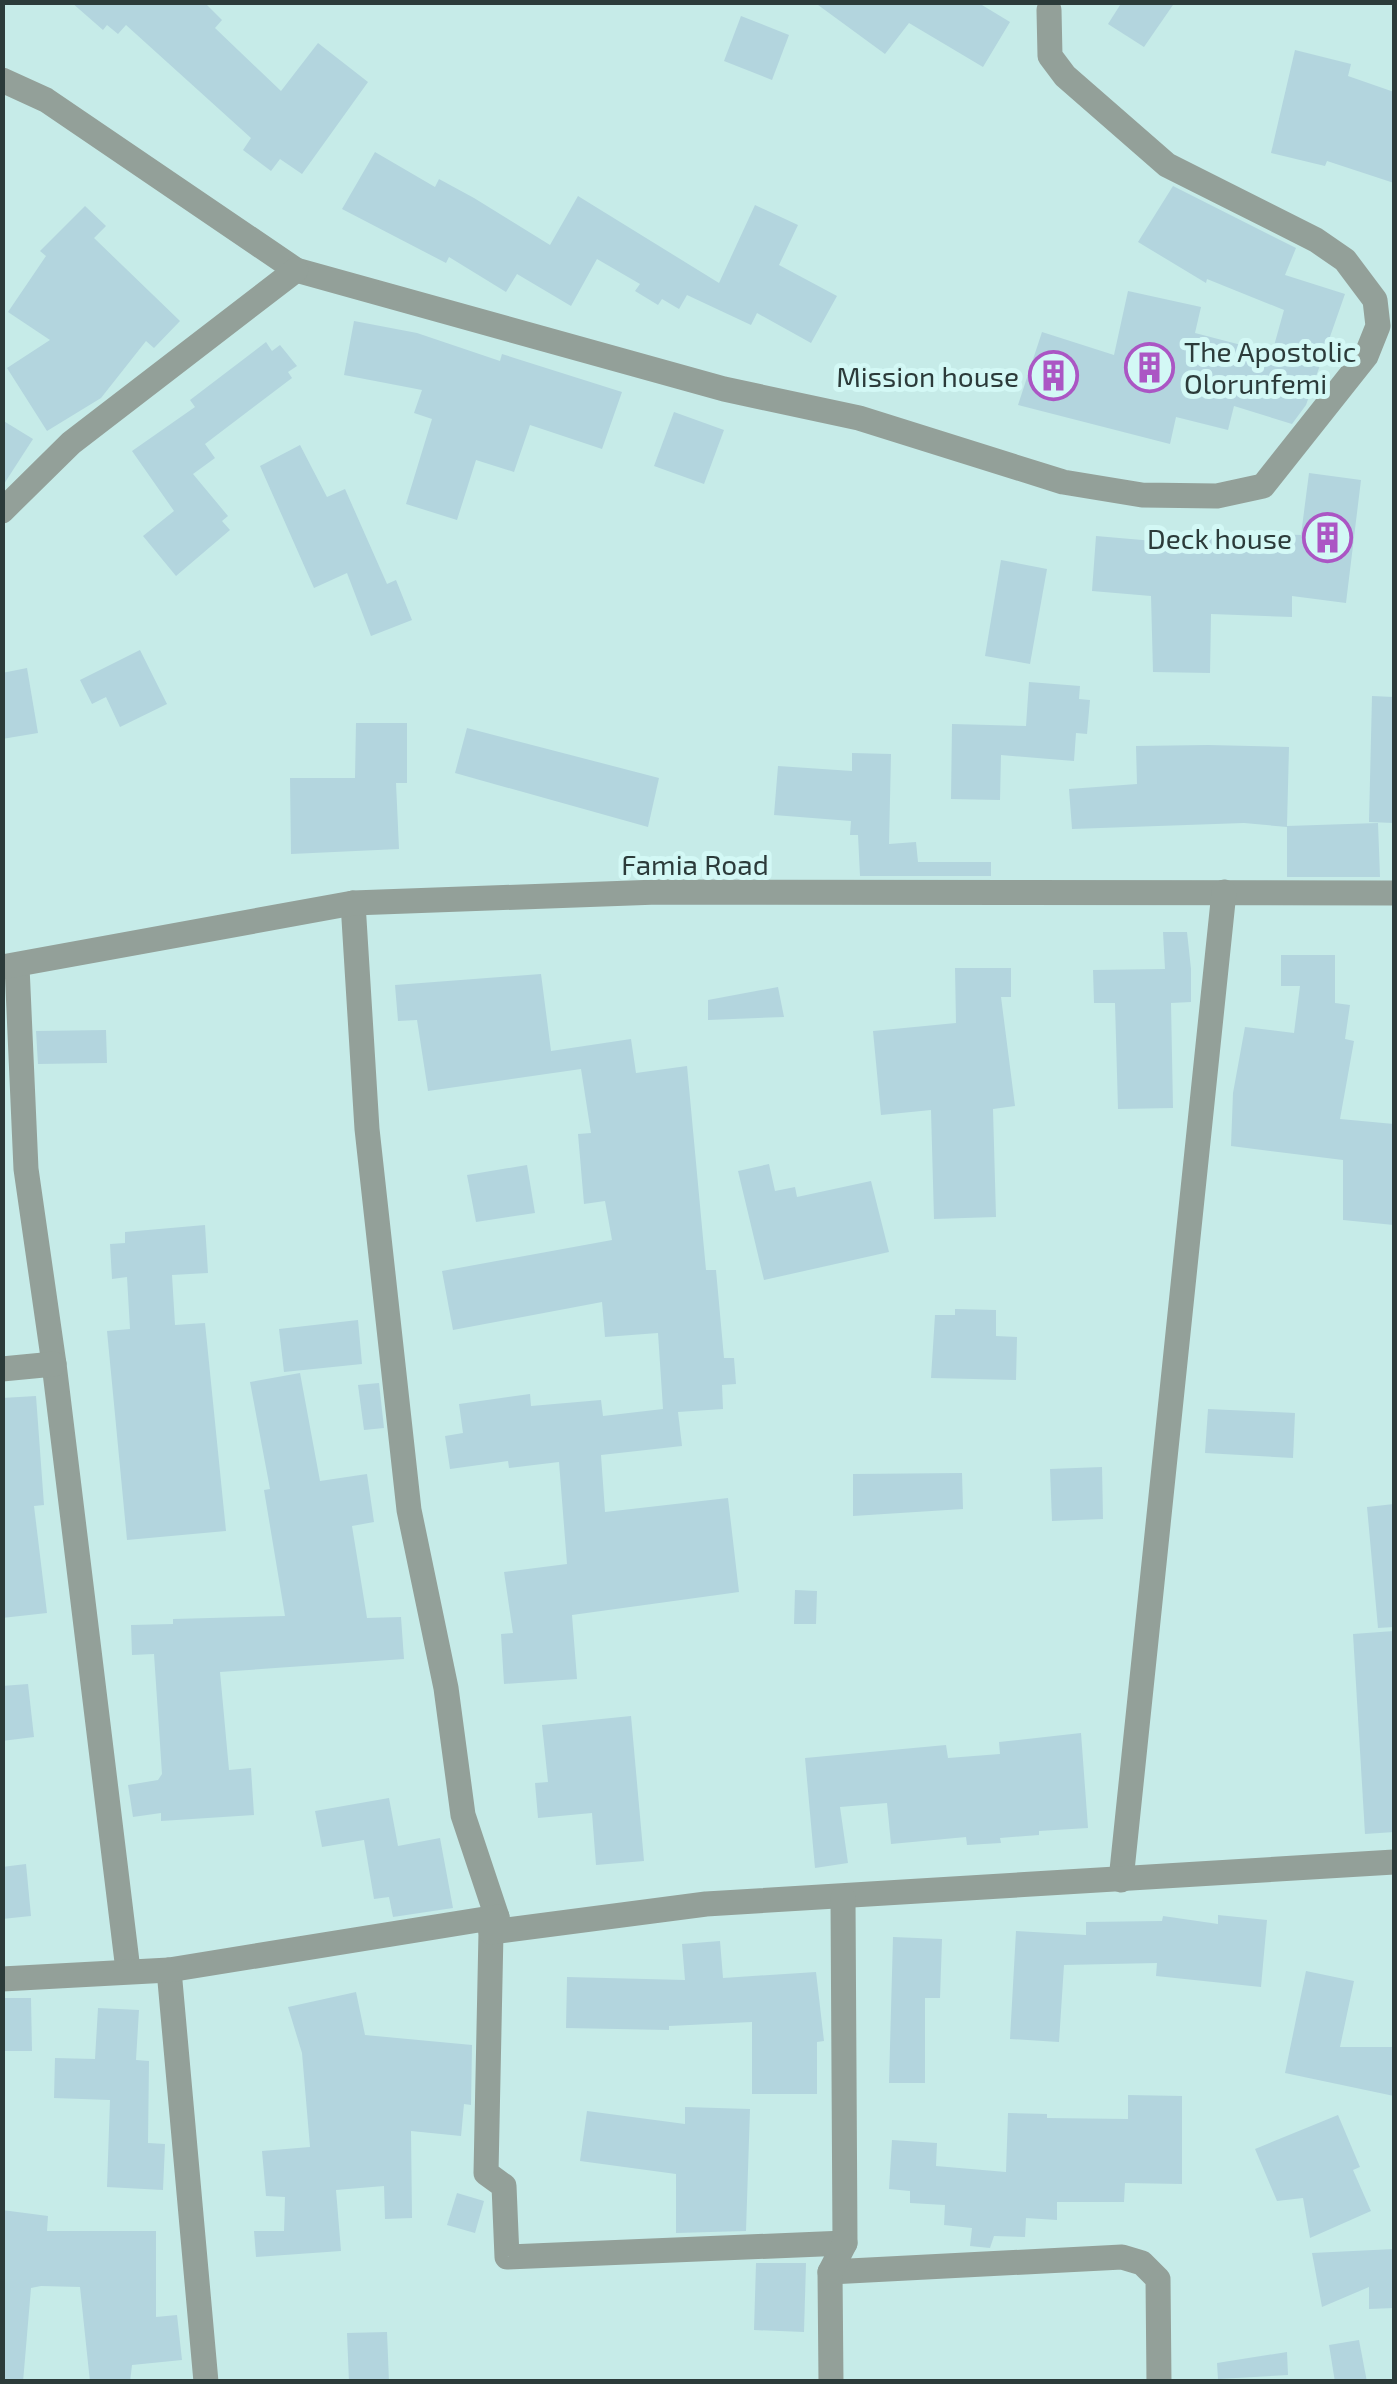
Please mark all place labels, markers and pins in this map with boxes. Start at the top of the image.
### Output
place label: The Apostolic Olorunfemi [1184,334,1356,400]
building icon: The Apostolic Olorunfemi [1123,341,1175,393]
building icon: Mission house [1028,350,1080,402]
place label: Mission house [836,359,1019,393]
building icon: Deck house [1301,512,1353,564]
place label: Deck house [1147,521,1292,555]

